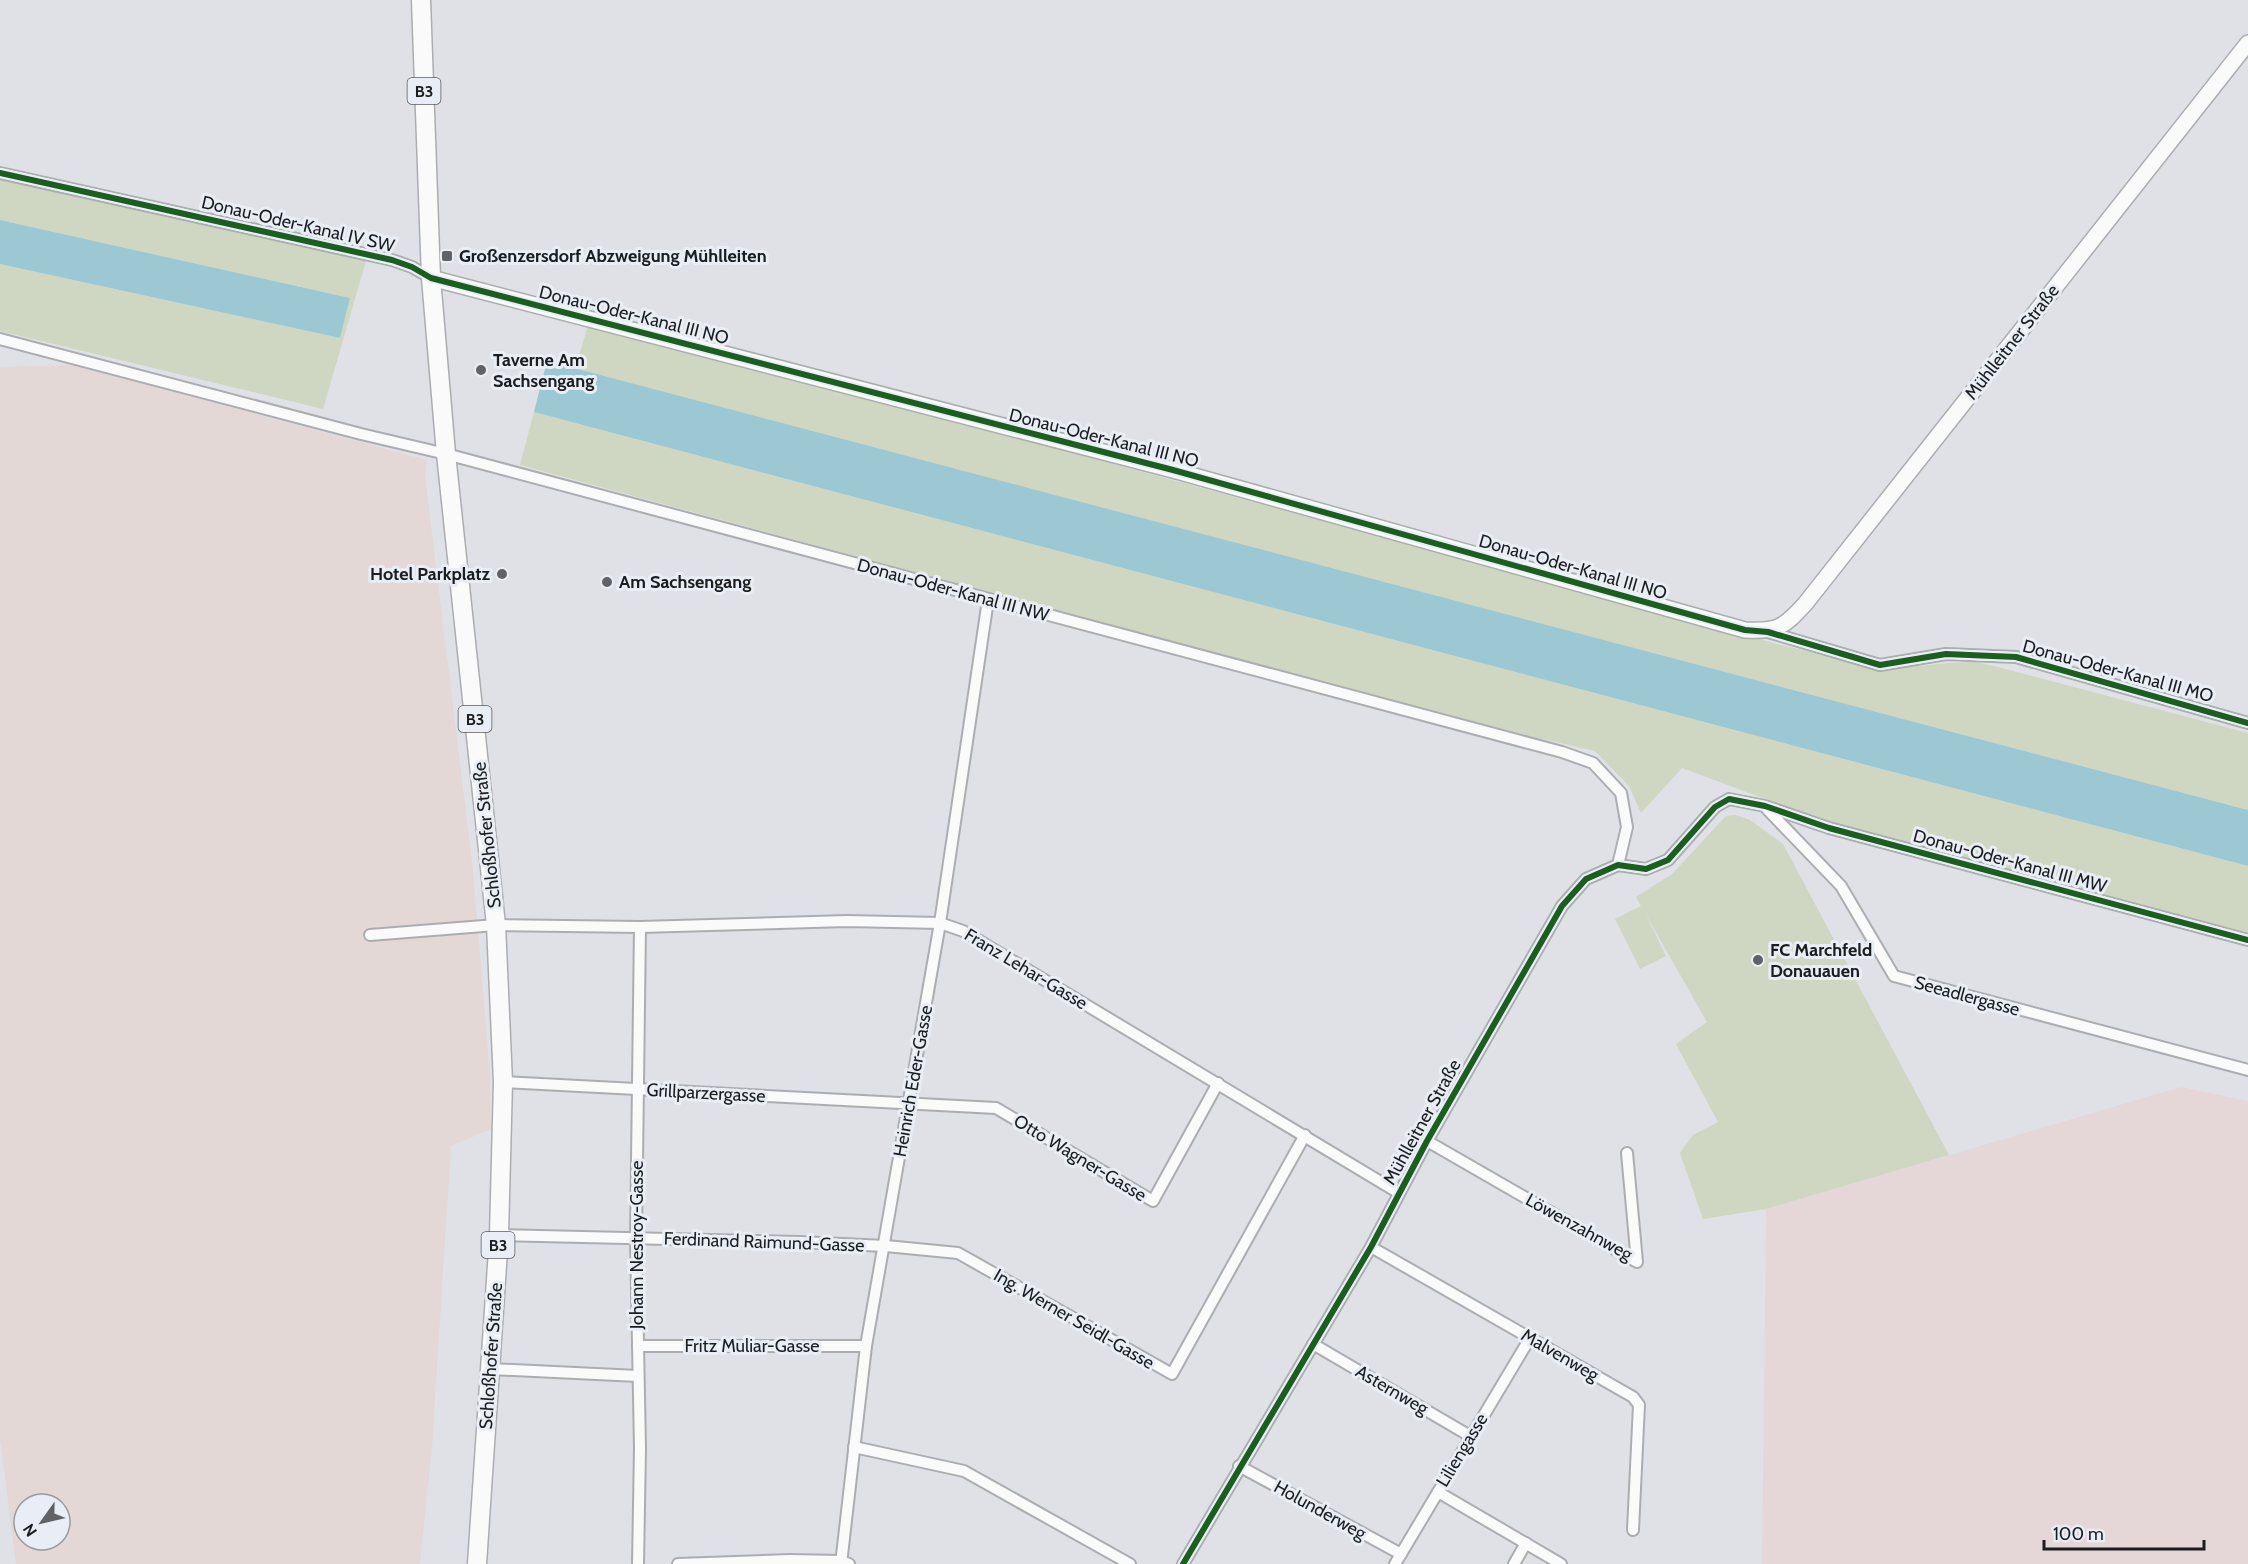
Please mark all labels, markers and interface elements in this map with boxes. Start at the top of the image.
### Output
road number: B3 [408,78,440,104]
street label: Donau-Oder-Kanal IV SW [199,191,397,257]
place label: Großenzersdorf Abzweigung Mühlleiten [459,245,767,267]
marker: Großenzersdorf Abzweigung Mühlleiten [440,249,454,263]
street label: Mühlleitner Straße [1960,280,2064,404]
street label: Donau-Oder-Kanal III NO [537,281,731,349]
place label: Taverne Am Sachsengang [493,349,594,392]
marker: Taverne Am Sachsengang [474,363,488,377]
street label: Donau-Oder-Kanal III NO [1007,404,1201,472]
street label: Donau-Oder-Kanal III NO [1476,530,1670,604]
street label: Donau-Oder-Kanal III NW [855,554,1051,626]
place label: Hotel Parkplatz [370,563,491,585]
marker: Hotel Parkplatz [495,567,509,581]
place label: Am Sachsengang [619,571,751,593]
marker: Am Sachsengang [600,575,614,589]
street label: Donau-Oder-Kanal III MO [2020,635,2216,707]
road number: B3 [458,706,492,732]
street label: Schloßhofer Straße [468,761,506,909]
street label: Donau-Oder-Kanal III MW [1911,825,2109,897]
street label: Franz Lehar-Gasse [960,924,1092,1014]
place label: FC Marchfeld Donauauen [1770,939,1872,982]
marker: FC Marchfeld Donauauen [1751,953,1765,967]
street label: Seeadlergasse [1912,971,2022,1021]
street label: Heinrich Eder-Gasse [889,1003,937,1159]
street label: Mühlleitner Straße [1378,1055,1466,1189]
street label: Grillparzergasse [646,1079,766,1107]
street label: Otto Wagner-Gasse [1010,1110,1150,1206]
street label: Johann Nestroy-Gasse [626,1161,648,1330]
street label: Löwenzahnweg [1522,1189,1637,1266]
street label: Ferdinand Raimund-Gasse [663,1228,865,1256]
road number: B3 [482,1232,514,1258]
street label: Ing. Werner Seidl-Gasse [990,1264,1158,1374]
street label: Schloßhofer Straße [475,1282,507,1430]
street label: Malvenweg [1517,1324,1604,1387]
street label: Fritz Muliar-Gasse [684,1335,820,1357]
street label: Asternweg [1352,1360,1433,1420]
street label: Liliengasse [1431,1409,1493,1491]
street label: Holunderweg [1270,1476,1371,1545]
north arrow [12,1492,72,1552]
scale bar [2044,1513,2204,1551]
text: N [19,1520,41,1540]
text: 100 m [2053,1523,2104,1545]

